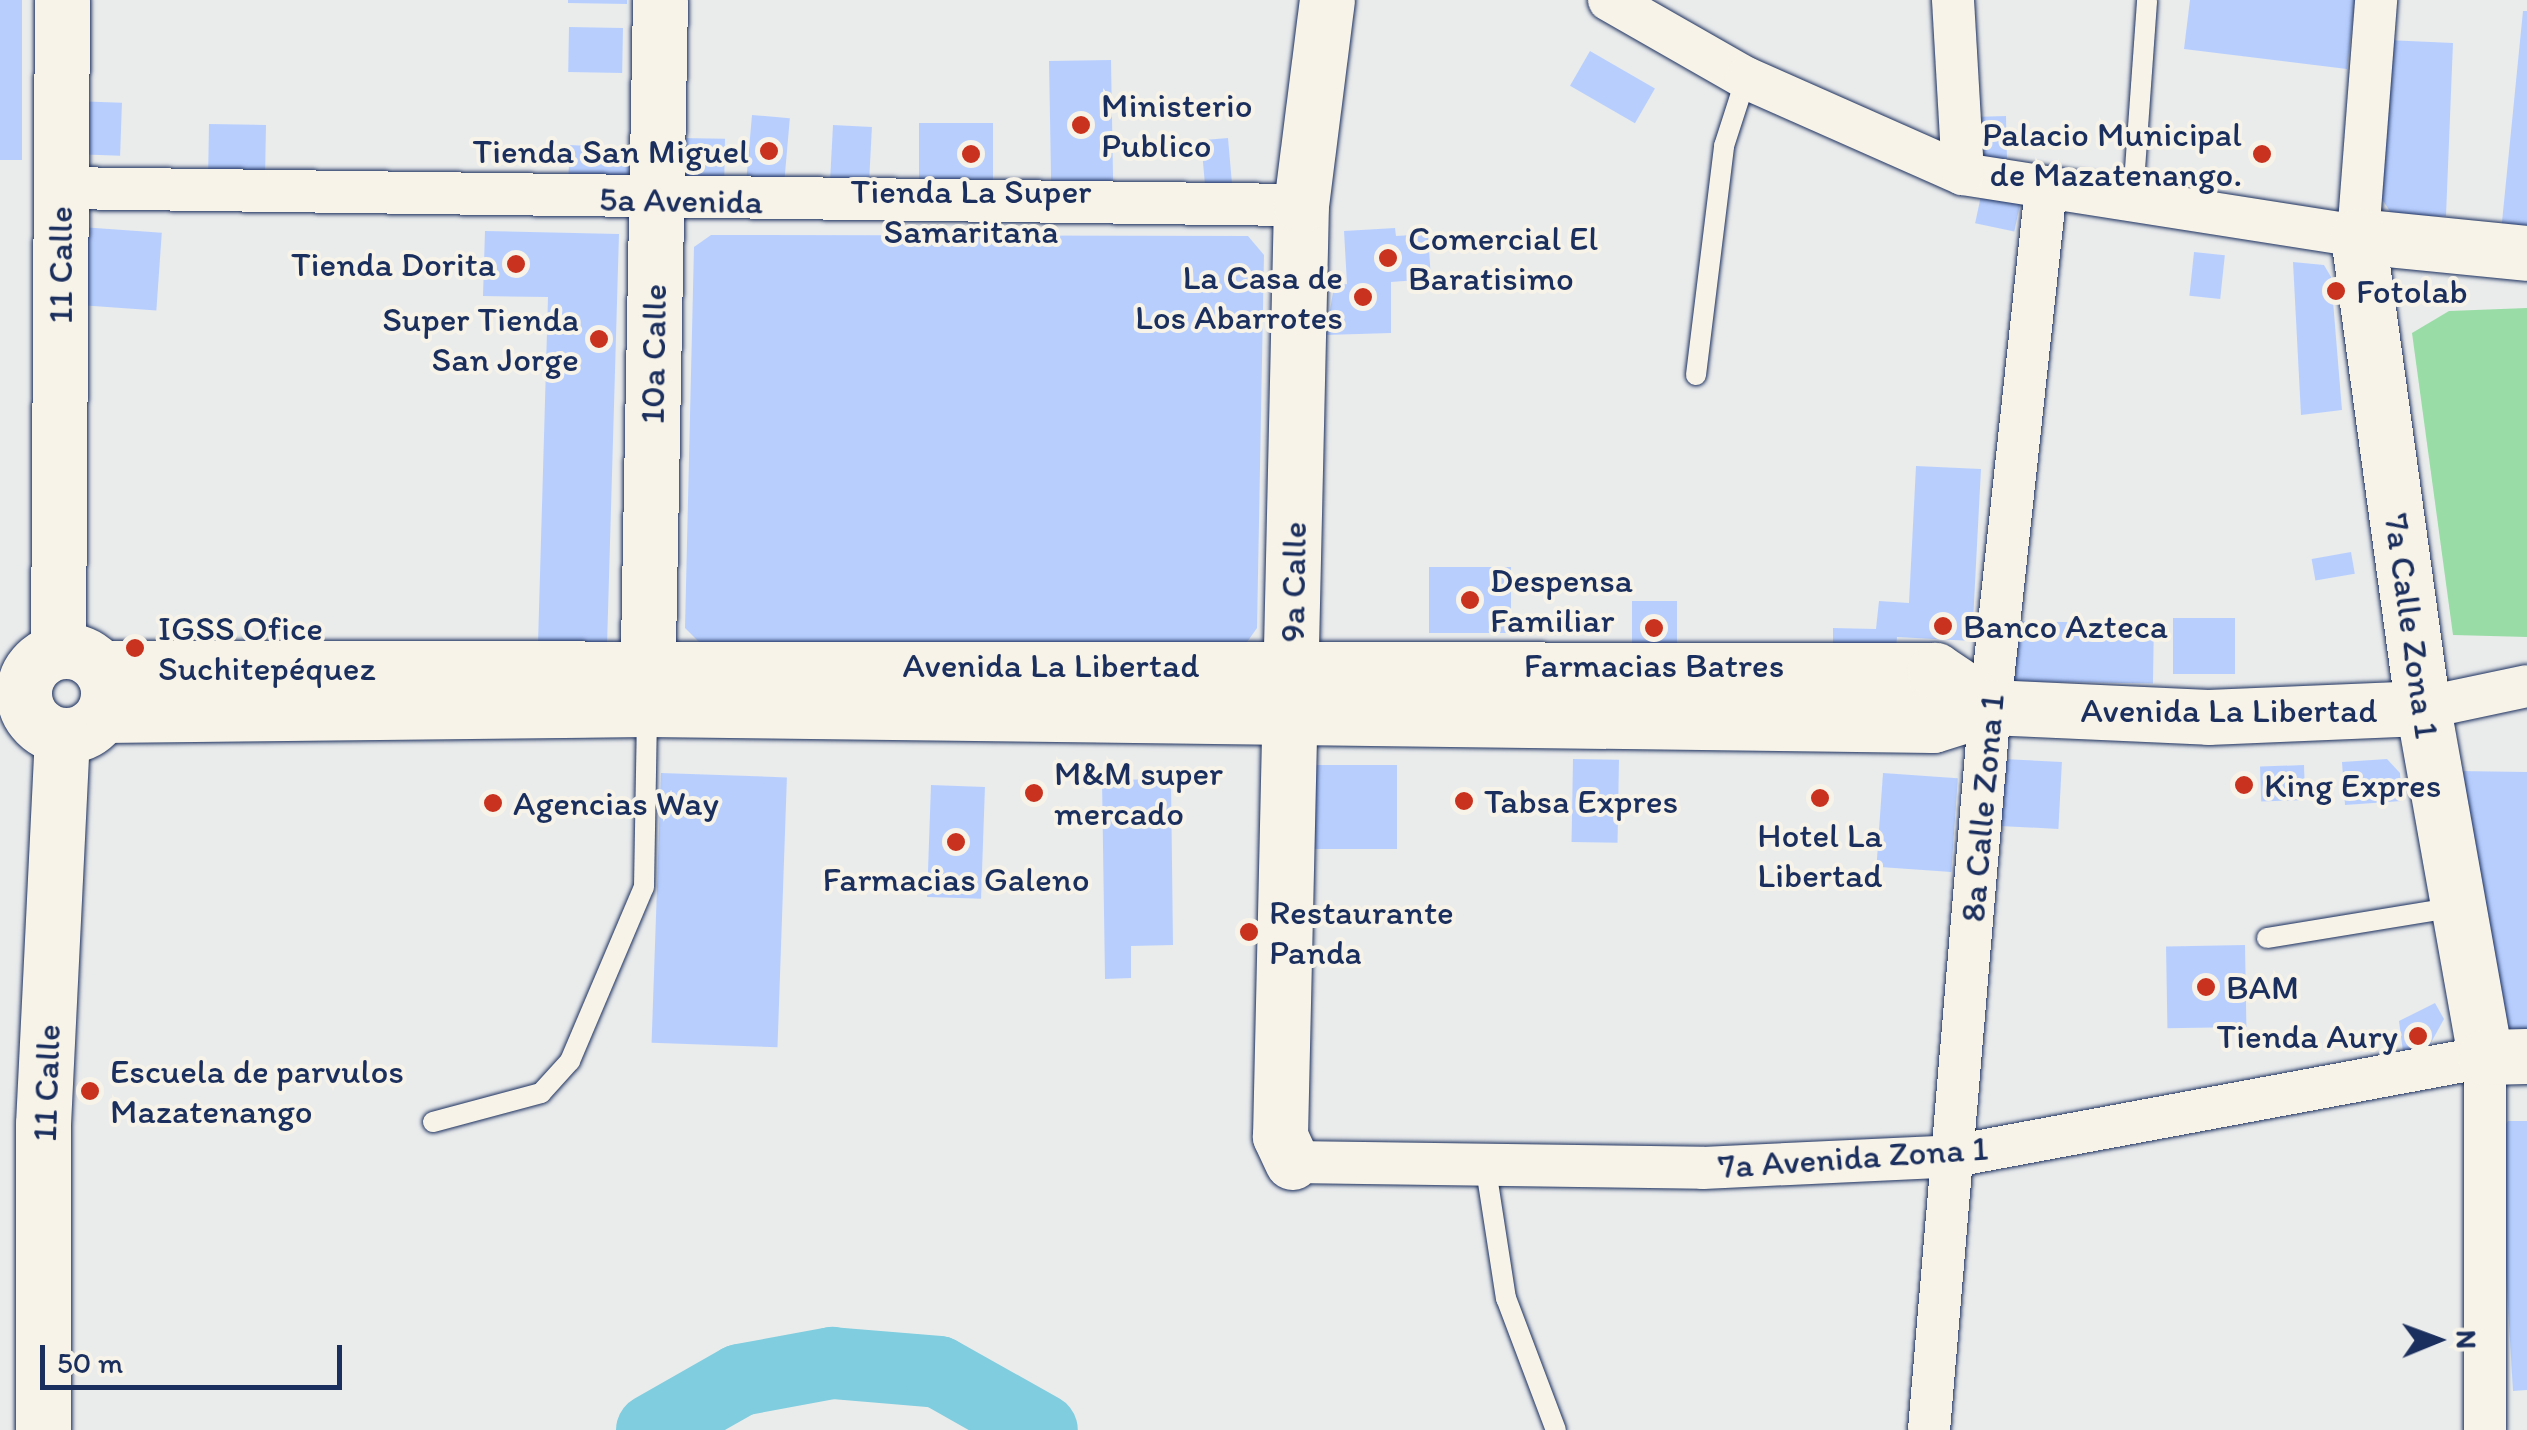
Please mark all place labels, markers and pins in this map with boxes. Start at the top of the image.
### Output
place label: Ministerio Publico [1101,84,1252,166]
place label: Palacio Municipal de Mazatenango. [1980,113,2242,195]
marker: Ministerio Publico [1070,114,1092,136]
place label: Tienda San Miguel [473,130,749,172]
marker: Tienda San Miguel [758,140,780,162]
marker: Tienda La Super Samaritana [960,143,982,165]
marker: Palacio Municipal de Mazatenango. [2251,143,2273,165]
place label: Tienda La Super Samaritana [851,170,1091,252]
place label: Comercial El Baratisimo [1408,217,1598,299]
place label: Tienda Dorita [291,243,496,285]
marker: Comercial El Baratisimo [1377,247,1399,269]
marker: Tienda Dorita [505,253,527,275]
place label: La Casa de Los Abarrotes [1135,256,1343,338]
place label: Fotolab [2356,270,2468,312]
marker: Fotolab [2325,280,2347,302]
marker: La Casa de Los Abarrotes [1352,286,1374,308]
place label: Super Tienda San Jorge [382,298,579,380]
marker: Super Tienda San Jorge [588,328,610,350]
place label: Despensa Familiar [1490,559,1633,641]
marker: Despensa Familiar [1459,589,1481,611]
place label: Banco Azteca [1963,605,2167,647]
place label: IGSS Ofice Suchitepéquez [158,607,376,689]
marker: Banco Azteca [1932,615,1954,637]
marker: Farmacias Batres [1643,617,1665,639]
marker: IGSS Ofice Suchitepéquez [122,635,148,661]
place label: Farmacias Batres [1524,644,1784,686]
place label: M&M super mercado [1054,752,1223,834]
place label: King Expres [2264,764,2440,806]
marker: King Expres [2233,774,2255,796]
place label: Tabsa Expres [1484,780,1677,822]
place label: Agencias Way [513,782,719,824]
marker: M&M super mercado [1023,782,1045,804]
marker: Hotel La Libertad [1809,787,1831,809]
marker: Tabsa Expres [1453,790,1475,812]
marker: Agencias Way [482,792,504,814]
place label: Hotel La Libertad [1757,814,1883,896]
marker: Farmacias Galeno [945,831,967,853]
place label: Farmacias Galeno [823,858,1089,900]
place label: Restaurante Panda [1269,891,1454,973]
marker: Restaurante Panda [1238,921,1260,943]
place label: BAM [2226,966,2299,1008]
marker: BAM [2195,976,2217,998]
place label: Tienda Aury [2216,1015,2398,1057]
marker: Tienda Aury [2407,1025,2429,1047]
place label: Escuela de parvulos Mazatenango [110,1050,405,1132]
marker: Escuela de parvulos Mazatenango [79,1080,101,1102]

